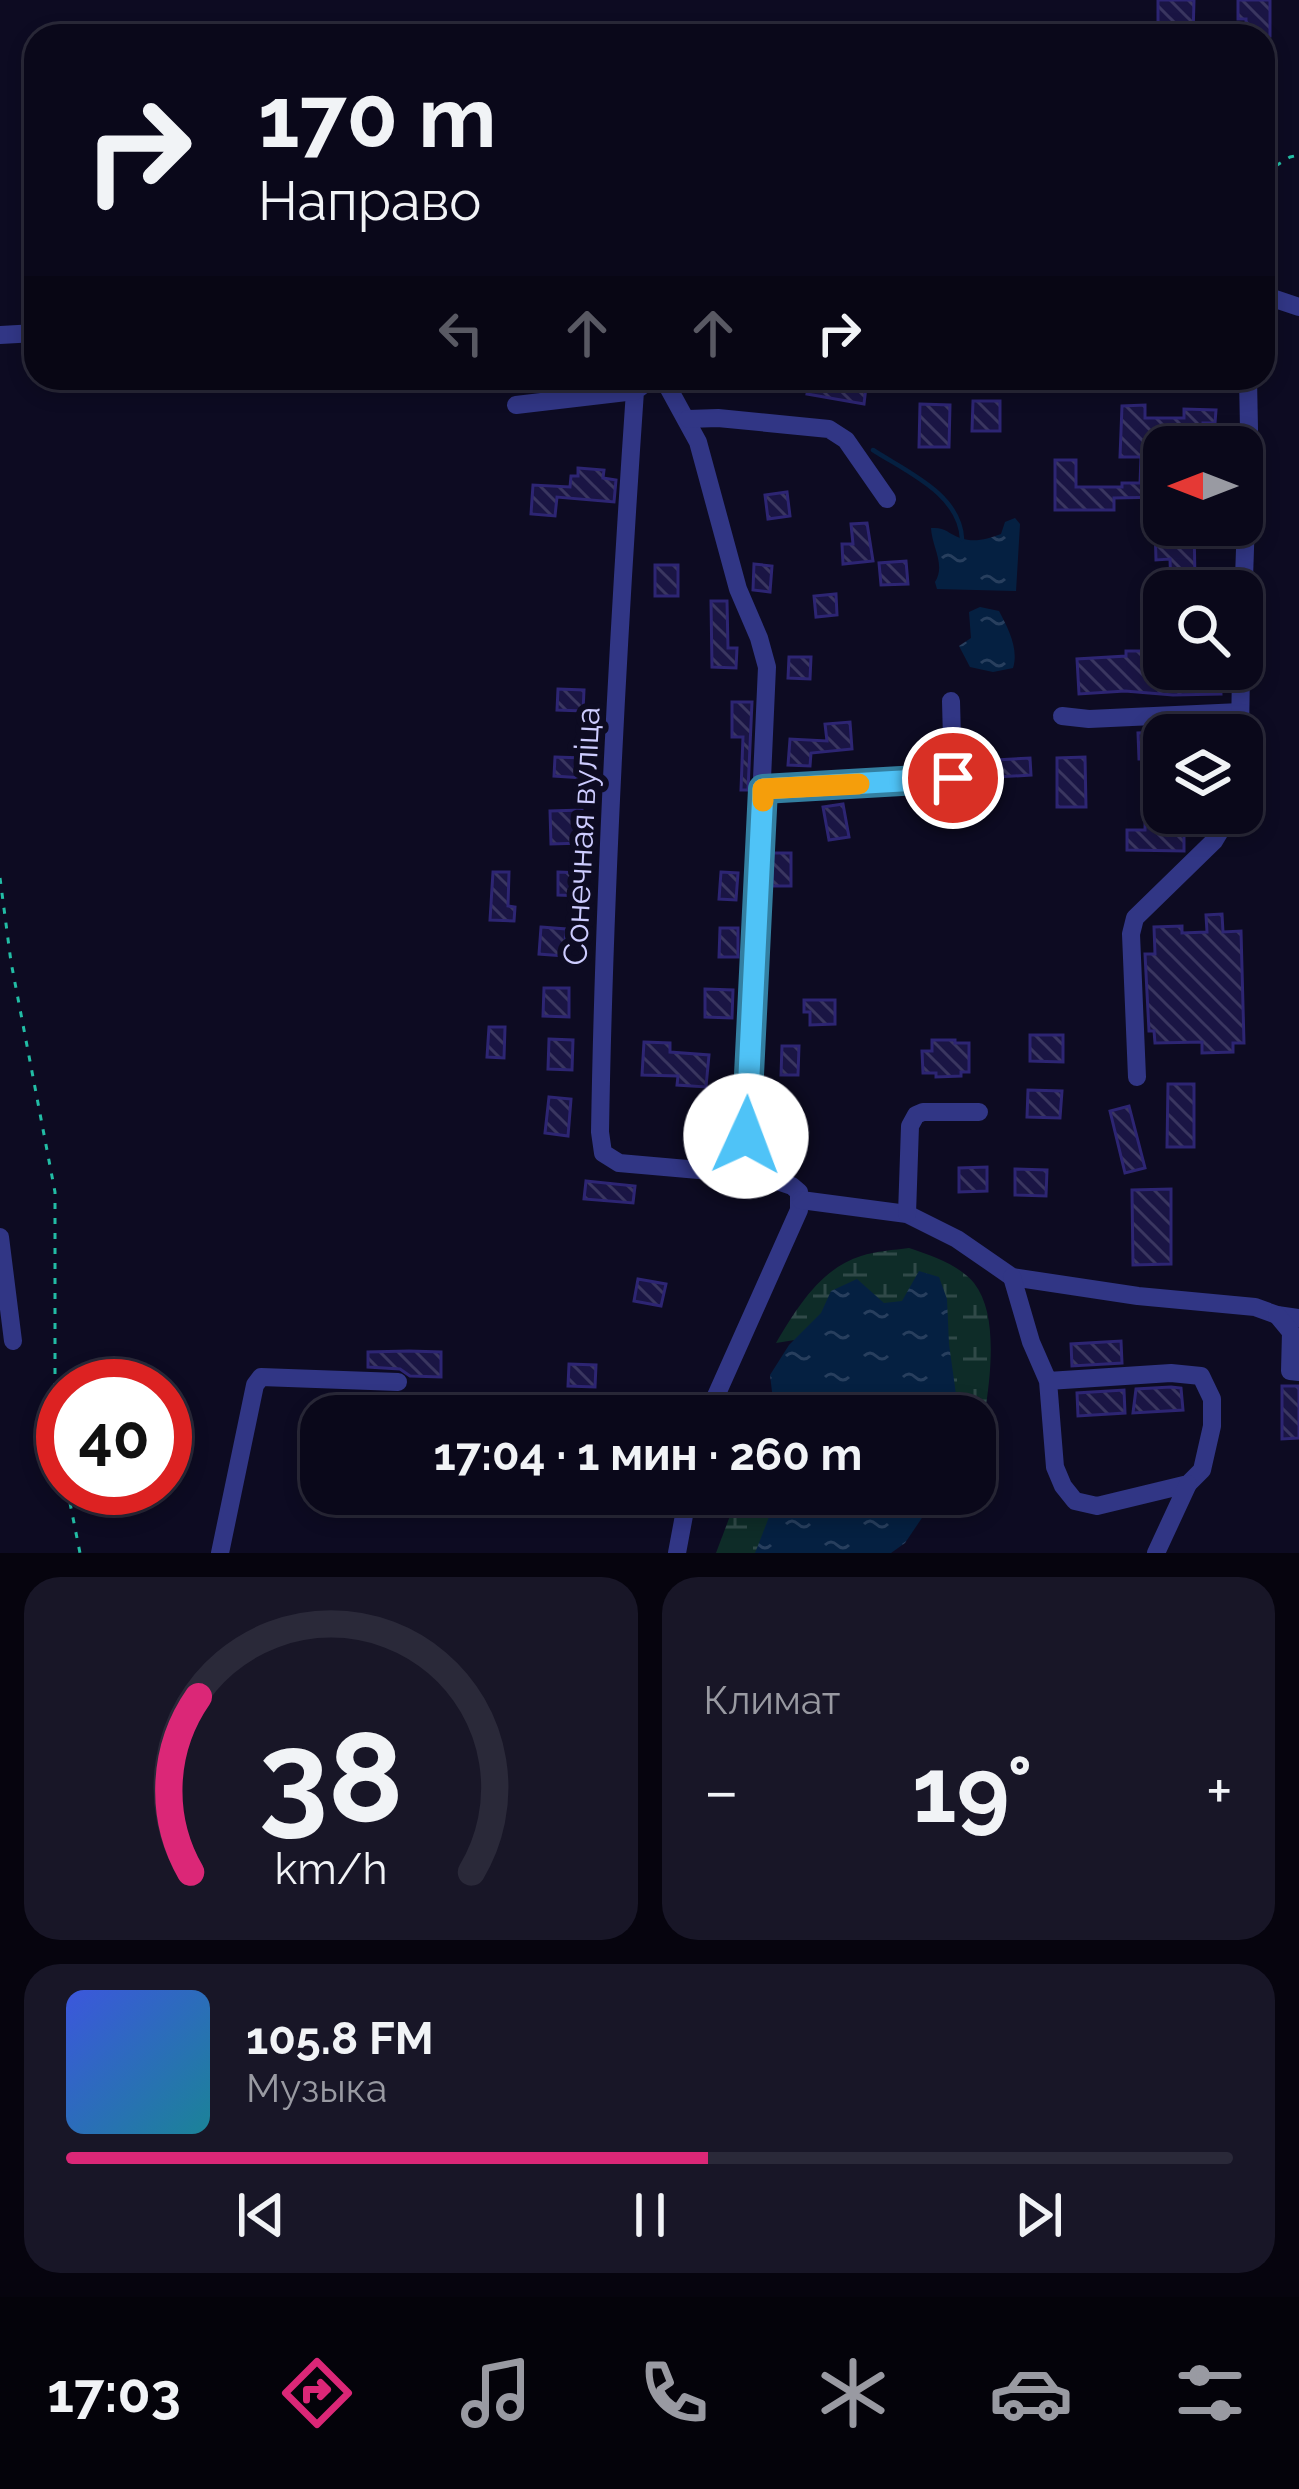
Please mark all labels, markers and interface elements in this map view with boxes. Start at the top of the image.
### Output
text: 170 m [258,68,497,167]
icon: right [60,72,216,228]
text: Направо [258,169,481,233]
icon: left [428,300,494,366]
icon: ahead [554,300,620,366]
icon: ahead [680,300,746,366]
icon: right [806,300,872,366]
north arrow [1143,426,1263,546]
map controls [1143,426,1263,834]
button: search [1143,570,1263,690]
street label: Сонечная вуліца [555,706,608,966]
button: layers [1143,714,1263,834]
pin [902,727,1004,829]
icon: arrive [920,745,986,811]
position arrow [683,1073,809,1199]
speed limit sign: 40 [36,1359,192,1515]
text: 17:04 · 1 мин · 260 m [434,1428,863,1481]
text: Климат [704,1677,840,1723]
text: 38 [258,1704,403,1850]
text: 19° [912,1737,1033,1843]
text: − [704,1752,739,1829]
text: + [1206,1752,1233,1829]
text: km/h [274,1843,387,1893]
text: 105.8 FM [246,2012,434,2065]
text: Музыка [246,2065,387,2111]
icon: previous [228,2182,294,2248]
icon: pause [617,2182,683,2248]
icon: next [1006,2182,1072,2248]
icon: directions [275,2351,359,2435]
icon: music [454,2351,538,2435]
icon: phone [632,2351,716,2435]
icon: climate [811,2351,895,2435]
icon: car [989,2351,1073,2435]
icon: filters [1168,2351,1252,2435]
text: 17:03 [47,2361,181,2425]

